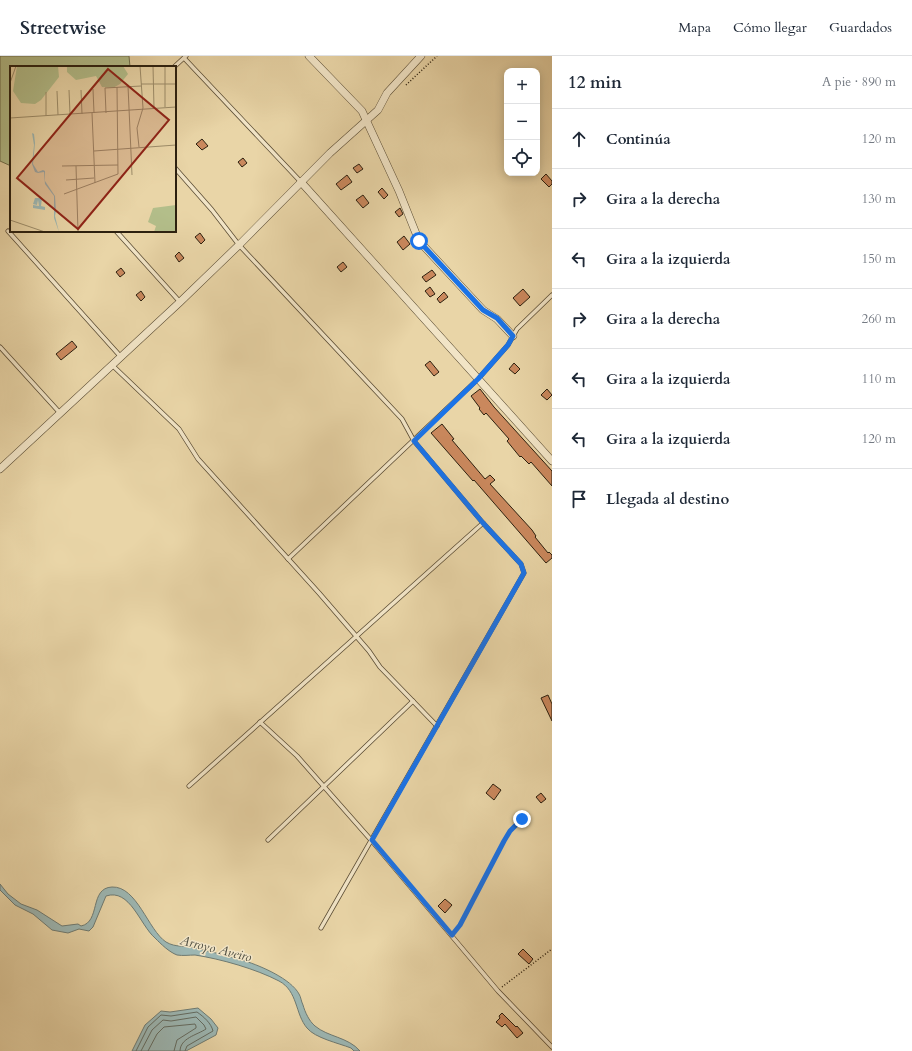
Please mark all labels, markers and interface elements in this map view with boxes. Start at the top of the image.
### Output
text: Streetwise [20,15,107,41]
text: Mapa [678,18,711,37]
text: Cómo llegar [733,18,807,37]
text: Guardados [829,18,892,37]
inset map [10,66,176,232]
map controls [504,68,540,176]
button: + [504,68,540,104]
text: 12 min [568,71,622,94]
text: A pie · 890 m [822,73,896,91]
button: − [504,104,540,140]
icon: ahead [568,128,590,150]
text: Continúa [606,129,671,149]
text: 120 m [862,130,896,148]
button: locate [504,140,540,176]
icon: right [568,188,590,210]
text: Gira a la derecha [606,189,720,209]
text: 130 m [862,190,896,208]
route start [410,232,428,250]
icon: left [568,248,590,270]
text: Gira a la izquierda [606,249,730,269]
text: 150 m [862,250,896,268]
icon: right [568,308,590,330]
text: Gira a la derecha [606,309,720,329]
text: 260 m [862,310,896,328]
icon: left [568,368,590,390]
text: Gira a la izquierda [606,369,730,389]
text: 110 m [862,370,896,388]
icon: left [568,428,590,450]
text: Gira a la izquierda [606,429,730,449]
text: 120 m [862,430,896,448]
icon: arrive [568,488,590,510]
text: Llegada al destino [606,489,729,509]
route end [513,810,531,828]
water label: Arroyo Aveiro [177,931,254,967]

